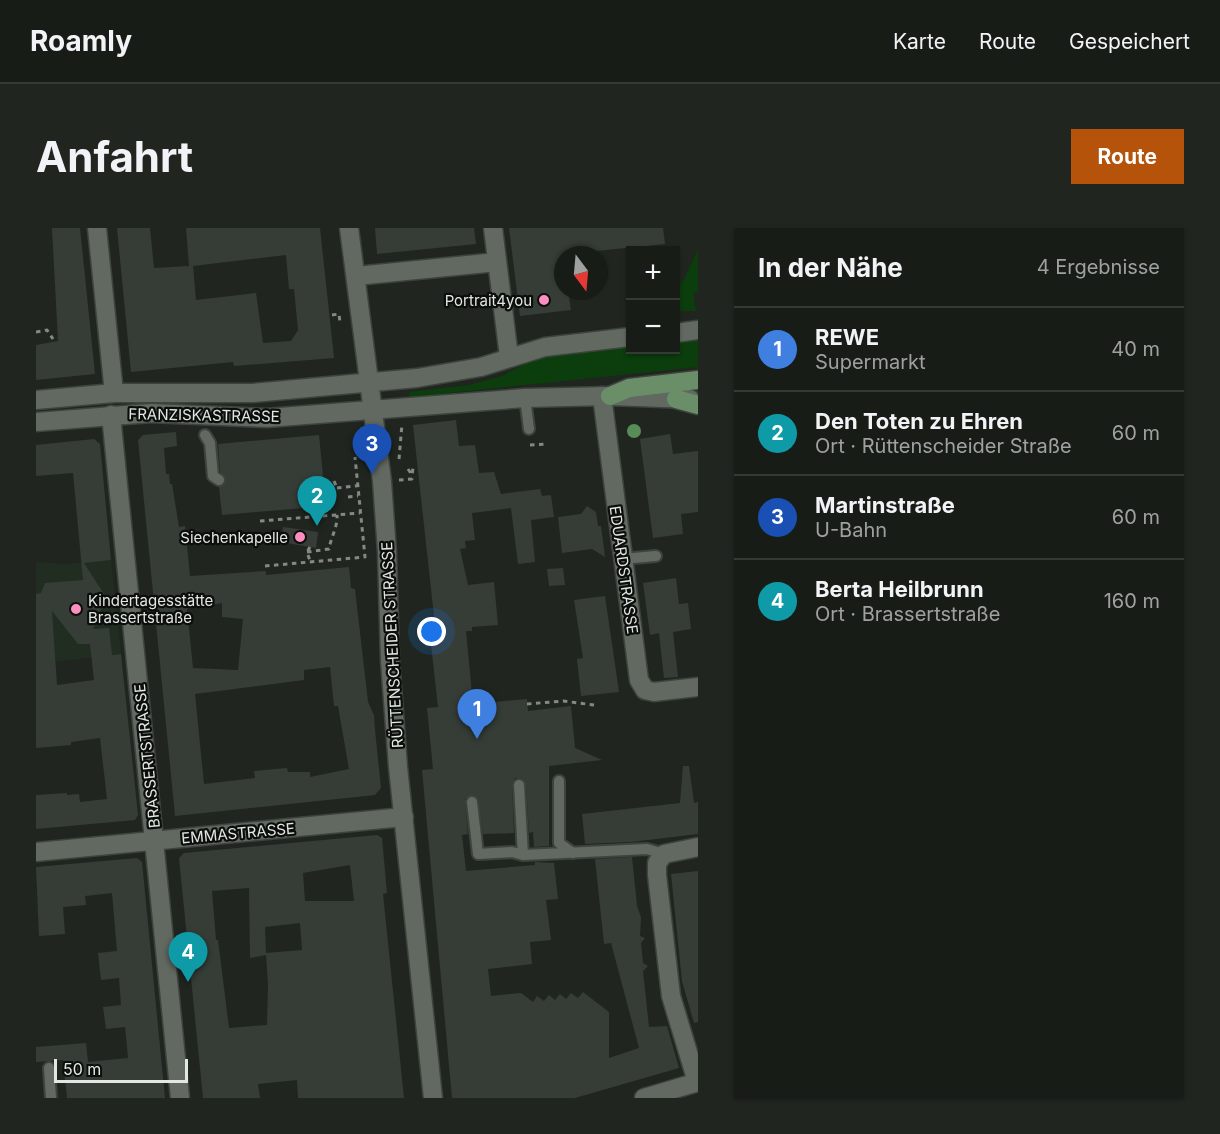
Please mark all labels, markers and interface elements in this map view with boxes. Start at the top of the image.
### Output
text: Roamly [30,24,132,58]
text: Karte [893,29,946,54]
text: Route [979,29,1036,54]
text: Gespeichert [1069,29,1190,54]
button: Route [1071,129,1184,184]
text: Anfahrt [36,131,193,182]
north arrow [554,246,608,300]
map controls [626,246,680,354]
button: + [626,246,680,300]
text: In der Nähe [758,252,903,283]
text: 4 Ergebnisse [1037,255,1160,279]
place label: Portrait4you [445,291,532,310]
marker: Portrait4you [537,293,551,307]
button: − [626,300,680,354]
text: REWE [815,324,879,350]
text: 1 [773,337,782,361]
text: 40 m [1111,337,1160,361]
text: Supermarkt [815,350,926,374]
street label: FRANZISKASTRASSE [128,404,280,426]
text: Den Toten zu Ehren [815,408,1023,434]
text: 2 [771,421,784,445]
text: 60 m [1112,421,1160,445]
pin: 3 [352,424,392,474]
text: Ort · Rüttenscheider Straße [815,434,1072,458]
pin: 2 [298,476,336,526]
text: Martinstraße [815,492,955,518]
street label: EDUARDSTRASSE [606,505,642,635]
text: 3 [771,505,784,529]
text: 60 m [1112,505,1160,529]
text: U-Bahn [815,518,887,542]
place label: Siechenkapelle [180,528,288,547]
marker: Siechenkapelle [293,530,307,544]
street label: RÜTTENSCHEIDER STRASSE [377,541,407,749]
text: Berta Heilbrunn [815,576,984,602]
text: 4 [771,589,784,613]
text: 160 m [1104,589,1160,613]
place label: Kindertagesstätte Brassertstraße [88,591,213,627]
marker: Kindertagesstätte Brassertstraße [69,602,83,616]
text: Ort · Brassertstraße [815,602,1000,626]
your location [417,617,446,646]
street label: BRASSERTSTRASSE [130,683,164,829]
pin: 1 [458,690,496,739]
street label: EMMASTRASSE [180,819,296,847]
pin: 4 [168,932,208,982]
scale bar [54,1056,188,1084]
text: 50 m [63,1059,101,1079]

